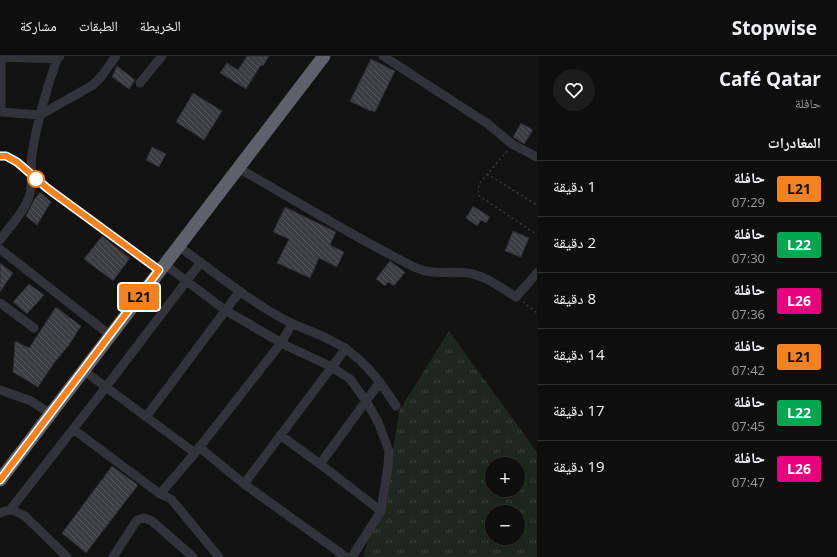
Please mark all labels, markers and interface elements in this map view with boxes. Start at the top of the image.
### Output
text: Stopwise [732,15,817,41]
text: مشاركة [20,16,57,35]
text: الطبقات [79,16,118,35]
text: الخريطة [140,16,181,35]
text: Café Qatar [719,66,821,92]
button: heart [553,69,595,111]
text: حافلة [795,94,821,112]
text: المغادرات [768,132,821,152]
text: حافلة [734,167,765,187]
unlabelled marker [27,170,45,188]
text: 1 دقيقة [553,176,596,196]
text: L21 [787,179,811,198]
text: 07:29 [732,193,765,211]
text: حافلة [734,223,765,243]
text: 2 دقيقة [553,232,596,252]
text: L22 [787,235,811,254]
text: 07:30 [732,249,765,267]
text: حافلة [734,279,765,299]
line badge: L21 [116,284,162,310]
text: L21 [127,287,151,306]
text: 8 دقيقة [553,288,596,308]
text: L26 [787,291,811,310]
text: 07:36 [732,305,765,323]
text: حافلة [734,335,765,355]
text: 14 دقيقة [553,344,605,364]
text: L21 [787,347,811,366]
text: 07:42 [732,361,765,379]
text: حافلة [734,391,765,411]
text: 17 دقيقة [553,400,605,420]
text: L22 [787,403,811,422]
text: 07:45 [732,417,765,435]
text: حافلة [734,447,765,467]
text: 19 دقيقة [553,456,605,476]
map controls [485,457,525,545]
button: + [485,457,525,497]
text: L26 [787,459,811,478]
text: 07:47 [732,473,765,491]
button: − [485,505,525,545]

